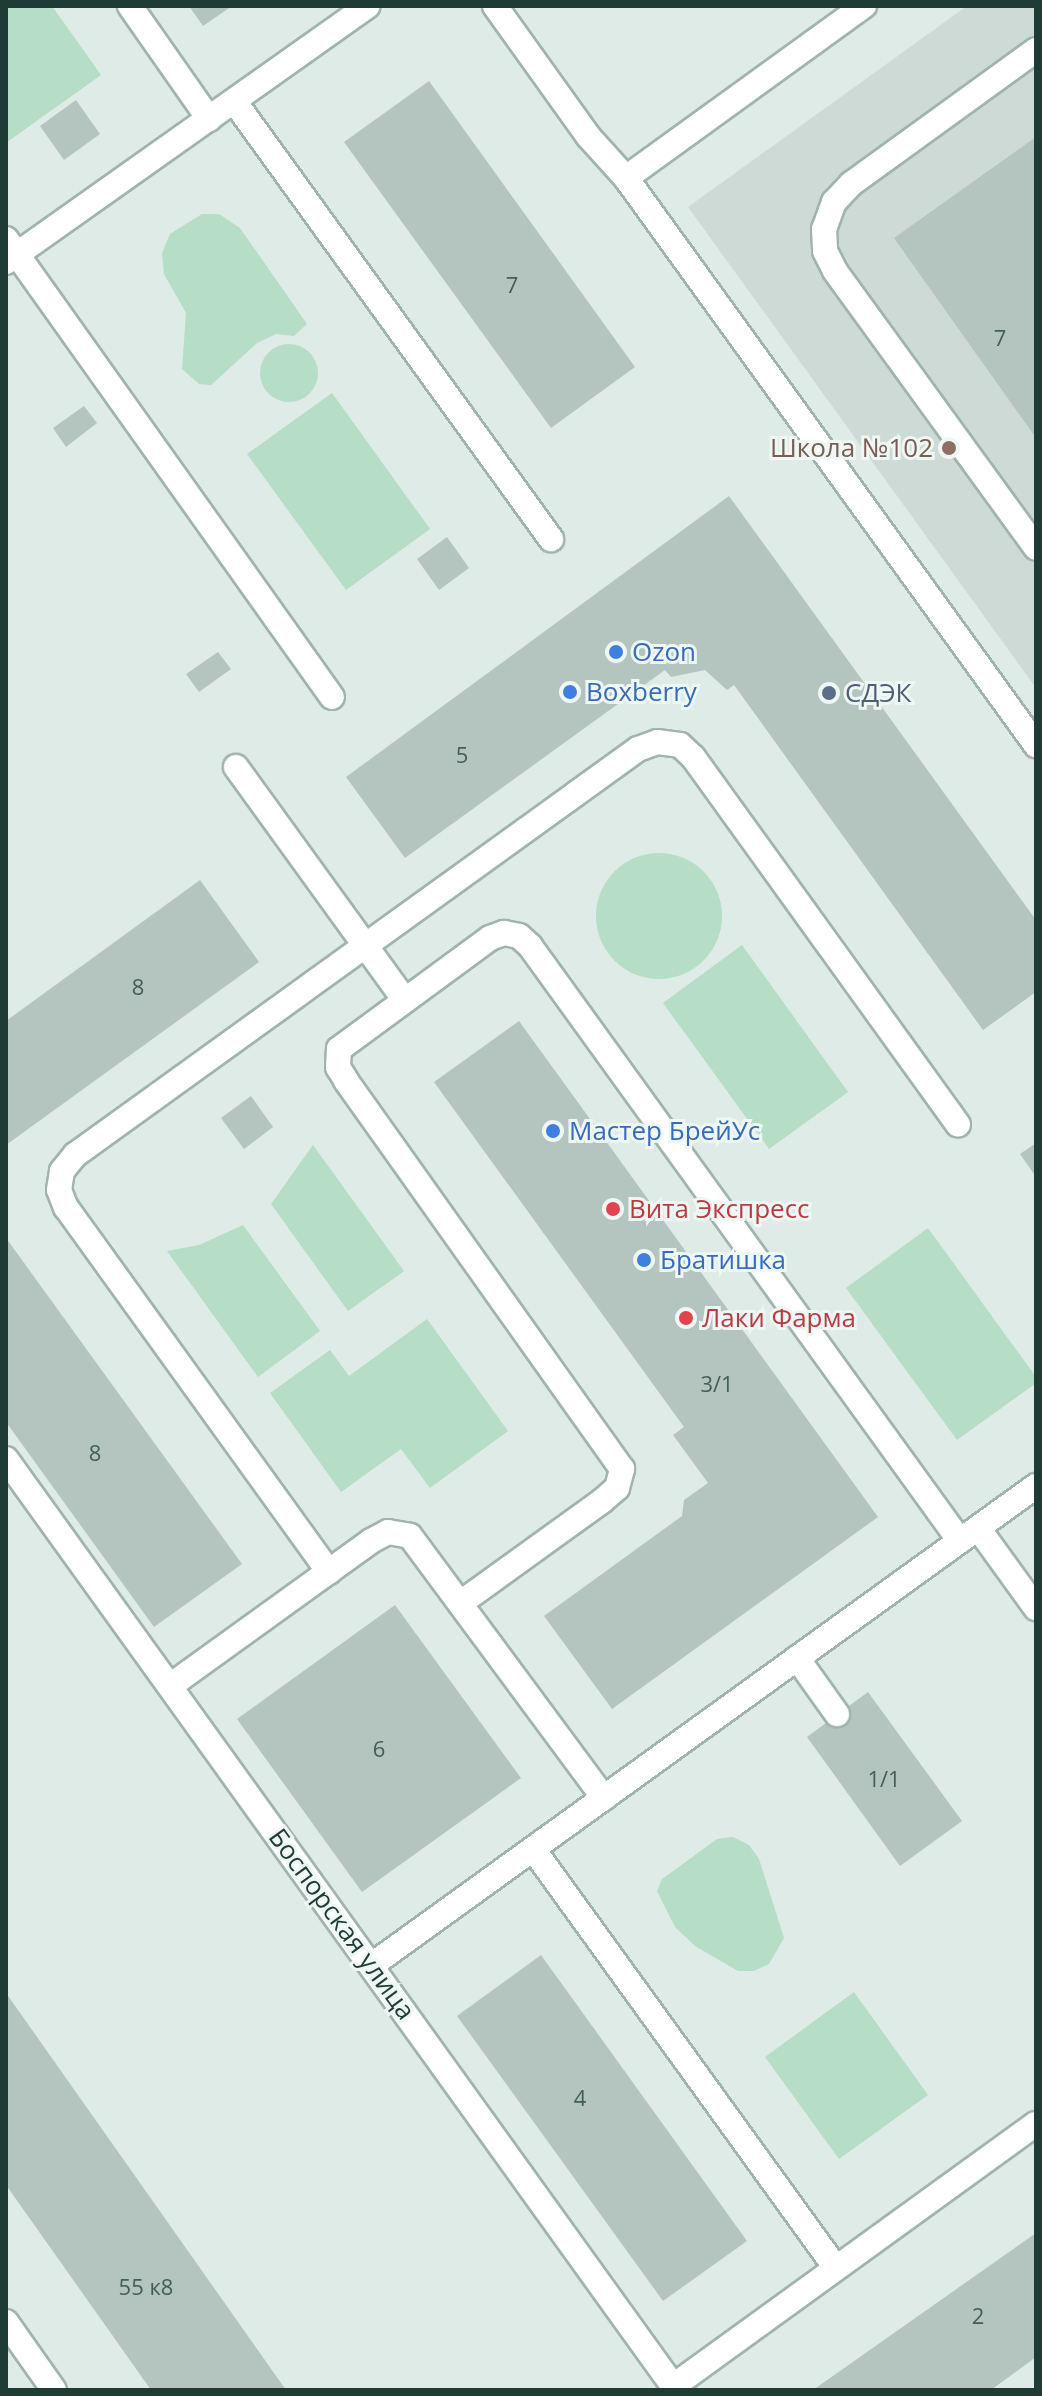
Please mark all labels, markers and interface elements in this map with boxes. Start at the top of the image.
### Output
house number: 7 [506,272,518,298]
house number: 7 [994,325,1006,351]
place label: Школа №102 [770,432,933,464]
marker: Школа №102 [940,439,958,457]
place label: Ozon [632,636,696,668]
marker: Ozon [607,643,625,661]
place label: Boxberry [586,676,697,708]
place label: СДЭК [845,677,911,709]
marker: Boxberry [561,683,579,701]
marker: СДЭК [820,684,838,702]
house number: 5 [456,742,468,768]
house number: 8 [132,974,144,1000]
place label: Мастер БрейУc [569,1115,760,1147]
marker: Мастер БрейУc [544,1122,562,1140]
place label: Вита Экспресс [629,1193,810,1225]
marker: Вита Экспресс [604,1200,622,1218]
place label: Братишка [660,1244,786,1276]
marker: Братишка [635,1251,653,1269]
place label: Лаки Фарма [702,1302,856,1334]
marker: Лаки Фарма [677,1309,695,1327]
house number: 3/1 [700,1371,734,1397]
house number: 8 [89,1440,101,1466]
house number: 6 [373,1736,385,1762]
house number: 1/1 [867,1766,901,1792]
street label: Боспорская улица [262,1822,422,2026]
house number: 4 [574,2085,586,2111]
house number: 55 к8 [119,2274,173,2300]
house number: 2 [972,2303,984,2329]

